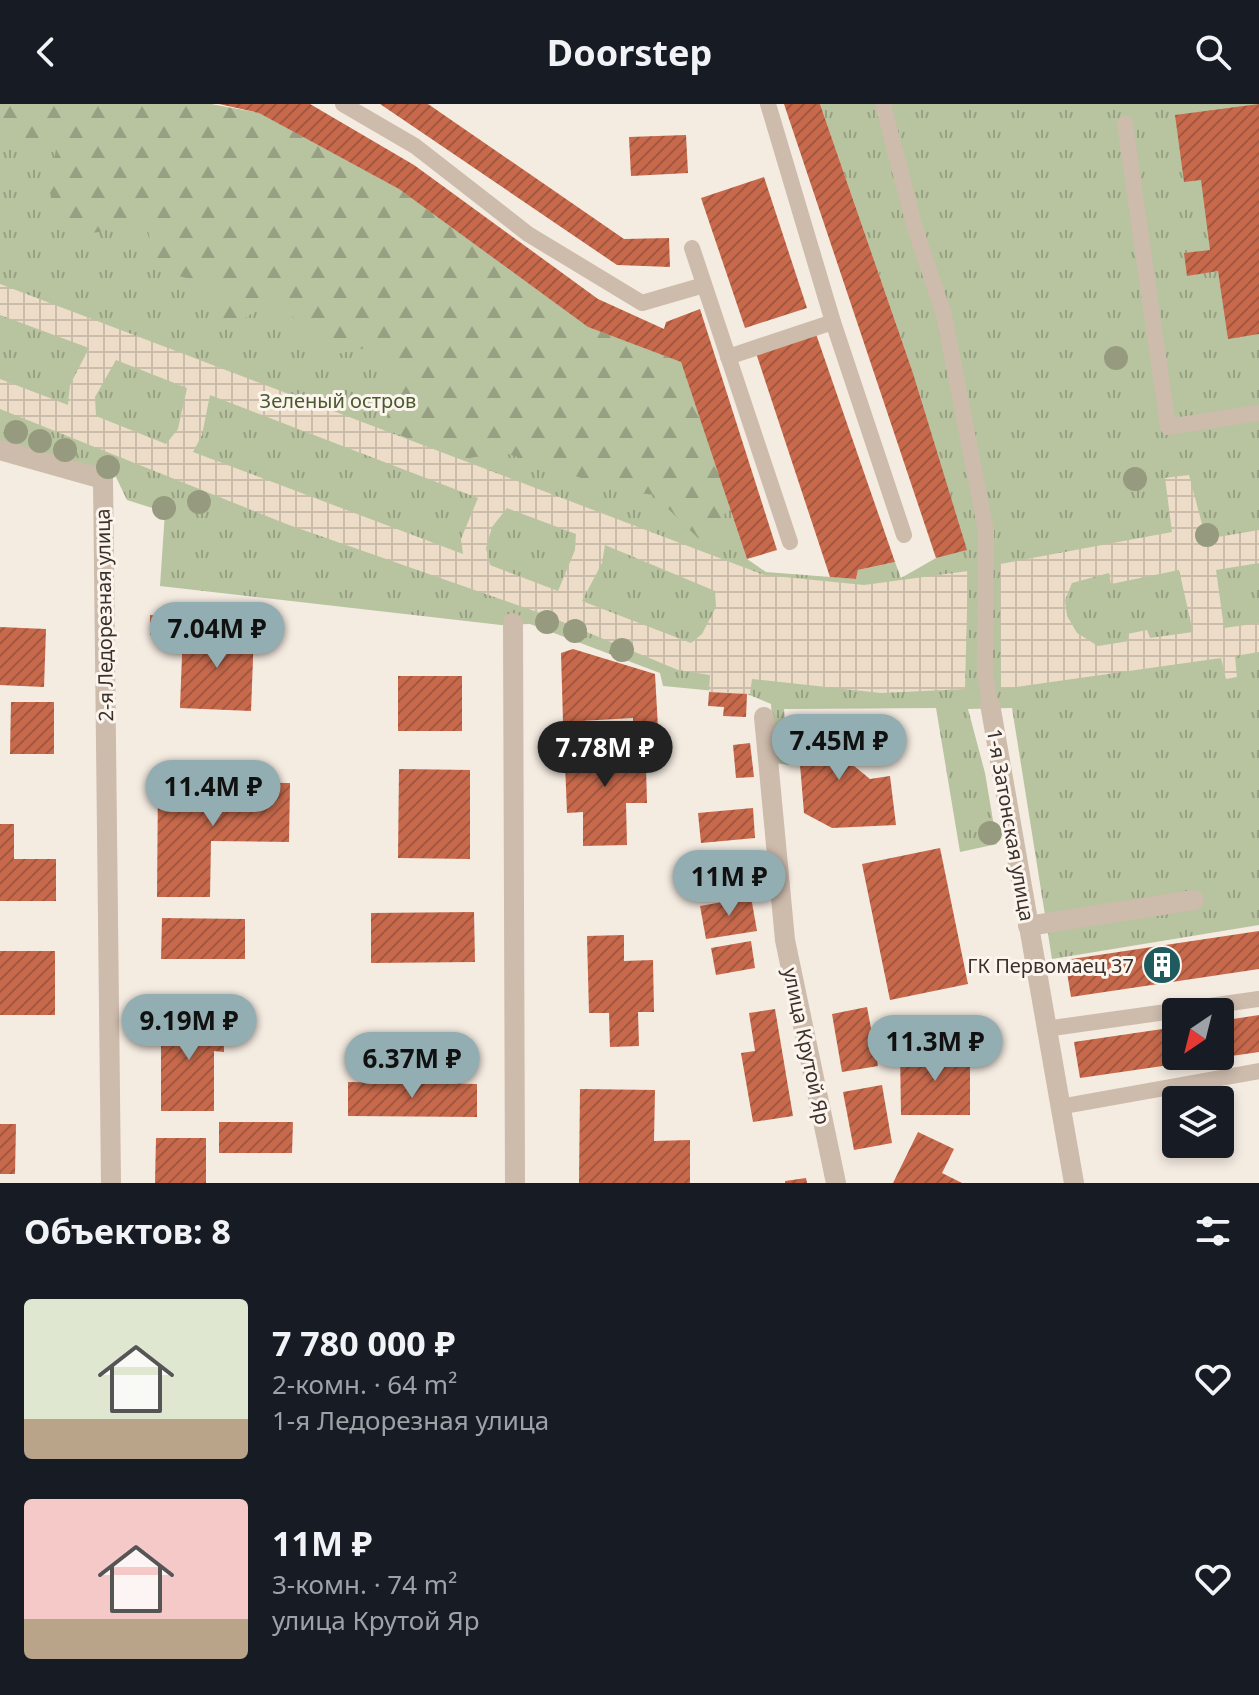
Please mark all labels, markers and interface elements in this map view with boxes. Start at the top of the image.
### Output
text: Doorstep [547,28,712,77]
icon: back [24,30,68,74]
icon: search [1191,30,1235,74]
park label: Зеленый остров [260,387,416,414]
street label: 2-я Ледорезная улица [89,508,119,722]
pin: 7.04M ₽ [143,602,291,670]
text: 7.04M ₽ [168,610,266,646]
pin: 7.45M ₽ [765,714,913,782]
pin: 7.78M ₽ [531,721,679,789]
text: 7.45M ₽ [790,722,888,758]
street label: 1-я Затонская улица [981,727,1041,923]
text: 7.78M ₽ [556,729,654,765]
pin: 11.4M ₽ [139,760,287,828]
text: 11.4M ₽ [164,768,262,804]
pin: 11M ₽ [673,850,785,918]
text: 11M ₽ [691,858,767,894]
building icon: ГК Первомаец 37 [1141,944,1183,986]
place label: ГК Первомаец 37 [967,952,1134,979]
street label: улица Крутой Яр [777,965,837,1127]
pin: 9.19M ₽ [115,994,263,1062]
north arrow [1162,998,1234,1070]
map controls [1162,998,1234,1158]
text: 9.19M ₽ [140,1002,238,1038]
pin: 11.3M ₽ [861,1015,1009,1083]
text: 11.3M ₽ [886,1023,984,1059]
pin: 6.37M ₽ [338,1032,486,1100]
text: 6.37M ₽ [363,1040,461,1076]
button: layers [1162,1086,1234,1158]
text: Объектов: 8 [24,1208,231,1254]
icon: filters [1191,1209,1235,1253]
text: 7 780 000 ₽ [272,1320,455,1366]
icon: home [88,1331,184,1427]
icon: heart [1191,1357,1235,1401]
text: 2-комн. · 64 m² [272,1366,457,1402]
text: 1-я Ледорезная улица [272,1402,549,1438]
text: 11M ₽ [272,1520,372,1566]
icon: home [88,1531,184,1627]
icon: heart [1191,1557,1235,1601]
text: 3-комн. · 74 m² [272,1566,457,1602]
text: улица Крутой Яр [272,1602,480,1638]

